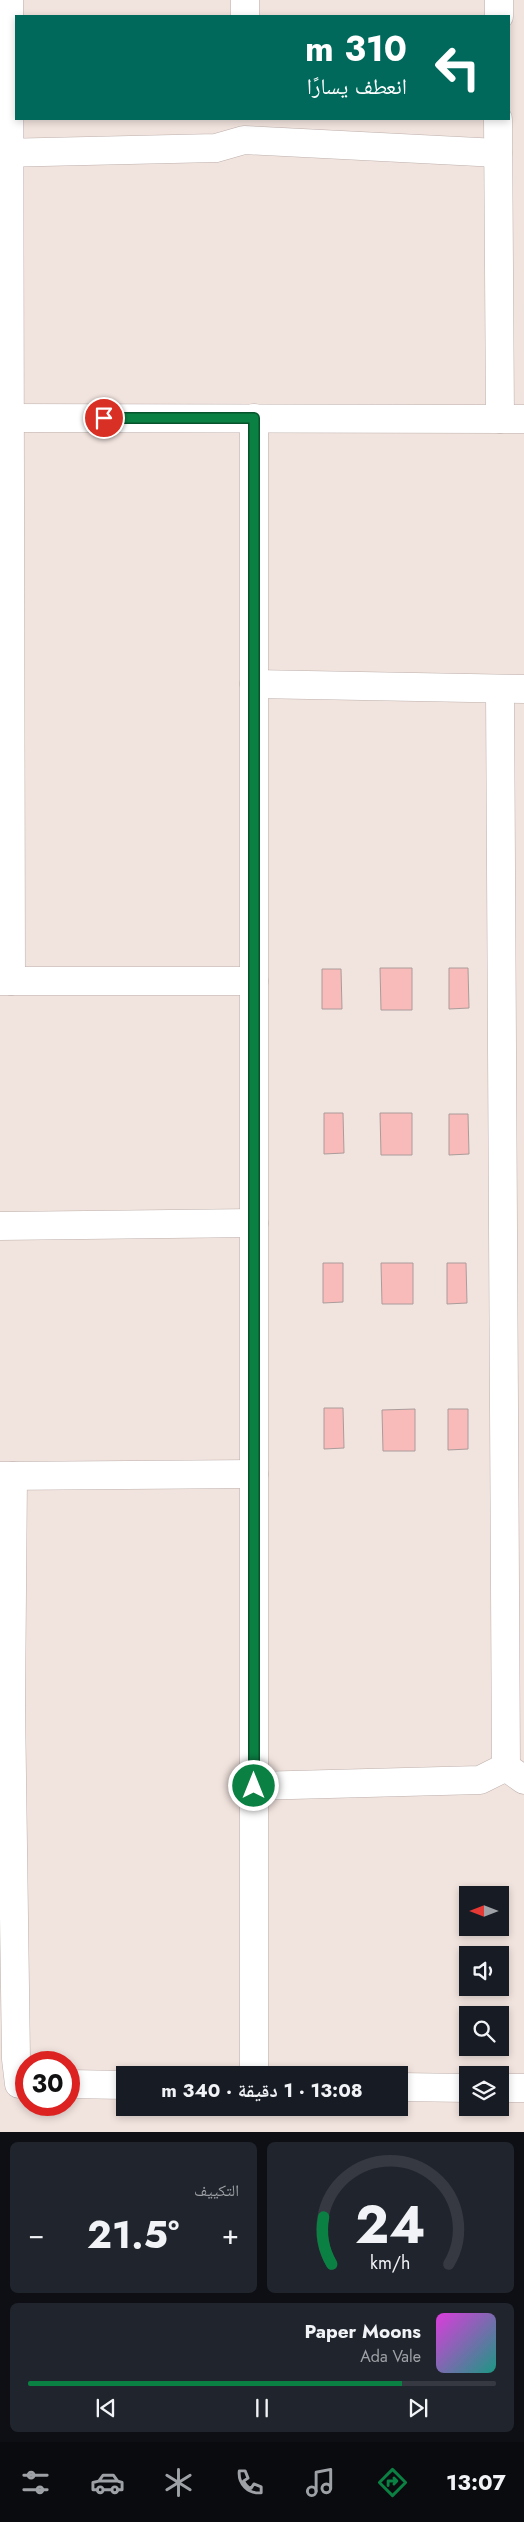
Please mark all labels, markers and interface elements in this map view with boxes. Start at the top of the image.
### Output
text: 310 m [305,24,407,74]
icon: left [425,35,490,100]
text: انعطف يسارًا [307,70,407,102]
pin [83,397,125,439]
icon: arrive [90,404,118,432]
position arrow [227,1759,279,1811]
north arrow [459,1886,509,1936]
map controls [459,1886,509,2116]
button: sound [459,1946,509,1996]
button: search [459,2006,509,2056]
speed limit sign: 30 [15,2051,80,2116]
button: layers [459,2066,509,2116]
text: 13:08 · 1 دقيقة · 340 m [161,2077,363,2104]
text: التكييف [194,2179,239,2202]
text: 24 [355,2187,426,2263]
text: 21.5° [87,2207,179,2262]
text: − [28,2214,45,2255]
text: + [222,2214,239,2255]
text: km/h [370,2250,411,2276]
text: Paper Moons [304,2318,421,2345]
text: Ada Vale [360,2345,421,2368]
icon: previous [92,2394,120,2422]
icon: pause [248,2394,276,2422]
icon: next [404,2394,432,2422]
icon: filters [18,2465,53,2500]
icon: car [90,2465,125,2500]
icon: climate [161,2465,196,2500]
icon: phone [232,2465,267,2500]
icon: music [303,2465,338,2500]
icon: directions [375,2465,410,2500]
text: 13:07 [446,2466,506,2498]

